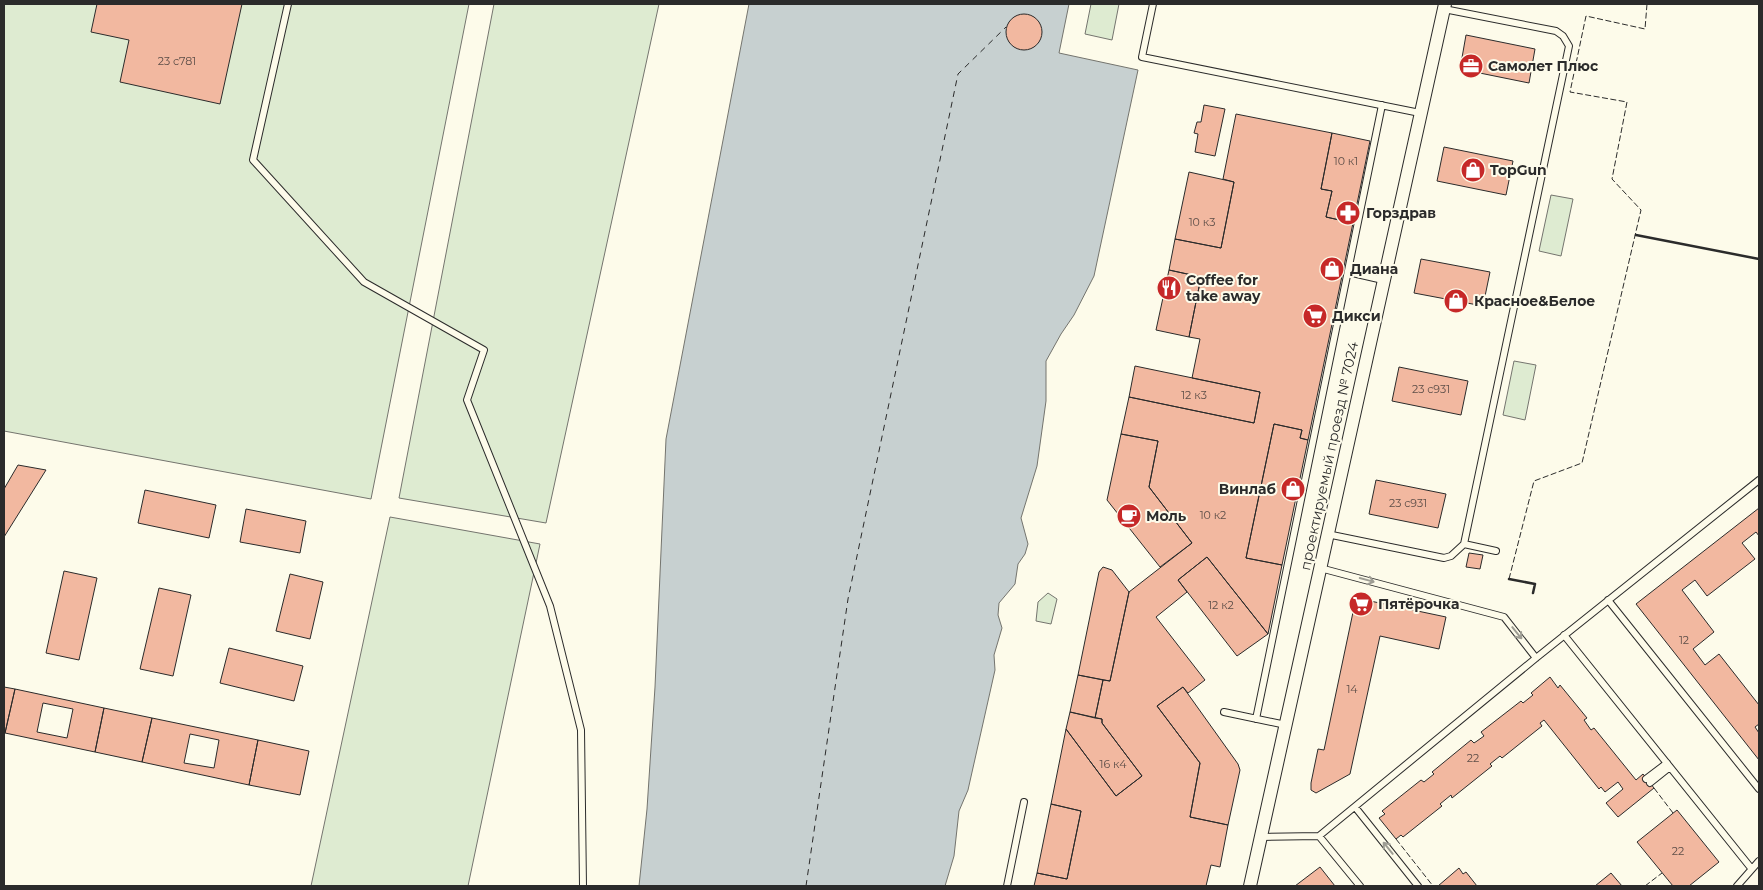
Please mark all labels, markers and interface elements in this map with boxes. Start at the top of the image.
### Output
office icon: Самолет Плюс [1458,53,1484,79]
house number: 23 с781 [158,54,196,68]
place label: Самолет Плюс [1488,57,1599,75]
house number: 10 к1 [1334,154,1358,168]
shop icon: TopGun [1460,157,1486,183]
place label: TopGun [1490,161,1547,179]
pharmacy icon: Горздрав [1335,200,1361,226]
place label: Горздрав [1366,204,1436,222]
house number: 10 к3 [1189,215,1215,229]
shop icon: Диана [1319,256,1345,282]
place label: Диана [1350,260,1398,278]
place label: Coffee for take away [1186,271,1261,305]
restaurant icon: Coffee for take away [1156,275,1182,301]
shop icon: Красное&Белое [1443,288,1469,314]
place label: Красное&Белое [1474,292,1595,310]
supermarket icon: Дикси [1302,303,1328,329]
place label: Дикси [1332,307,1381,325]
street label: проектируемый проезд № 7024 [1296,339,1362,572]
house number: 23 с931 [1412,382,1450,396]
house number: 12 к3 [1181,388,1207,402]
shop icon: Винлаб [1280,476,1306,502]
place label: Винлаб [1219,480,1276,498]
house number: 23 с931 [1389,496,1427,510]
cafe icon: Моль [1116,503,1142,529]
place label: Моль [1146,507,1187,525]
house number: 10 к2 [1200,508,1226,522]
one-way arrow [1358,576,1374,586]
supermarket icon: Пятёрочка [1348,591,1374,617]
place label: Пятёрочка [1378,595,1459,613]
house number: 12 к2 [1208,598,1234,612]
one-way arrow [1511,627,1522,640]
house number: 12 [1679,633,1689,647]
house number: 14 [1346,682,1358,696]
house number: 22 [1467,751,1479,765]
house number: 16 к4 [1100,757,1127,771]
one-way arrow [1382,842,1393,855]
house number: 22 [1672,844,1684,858]

